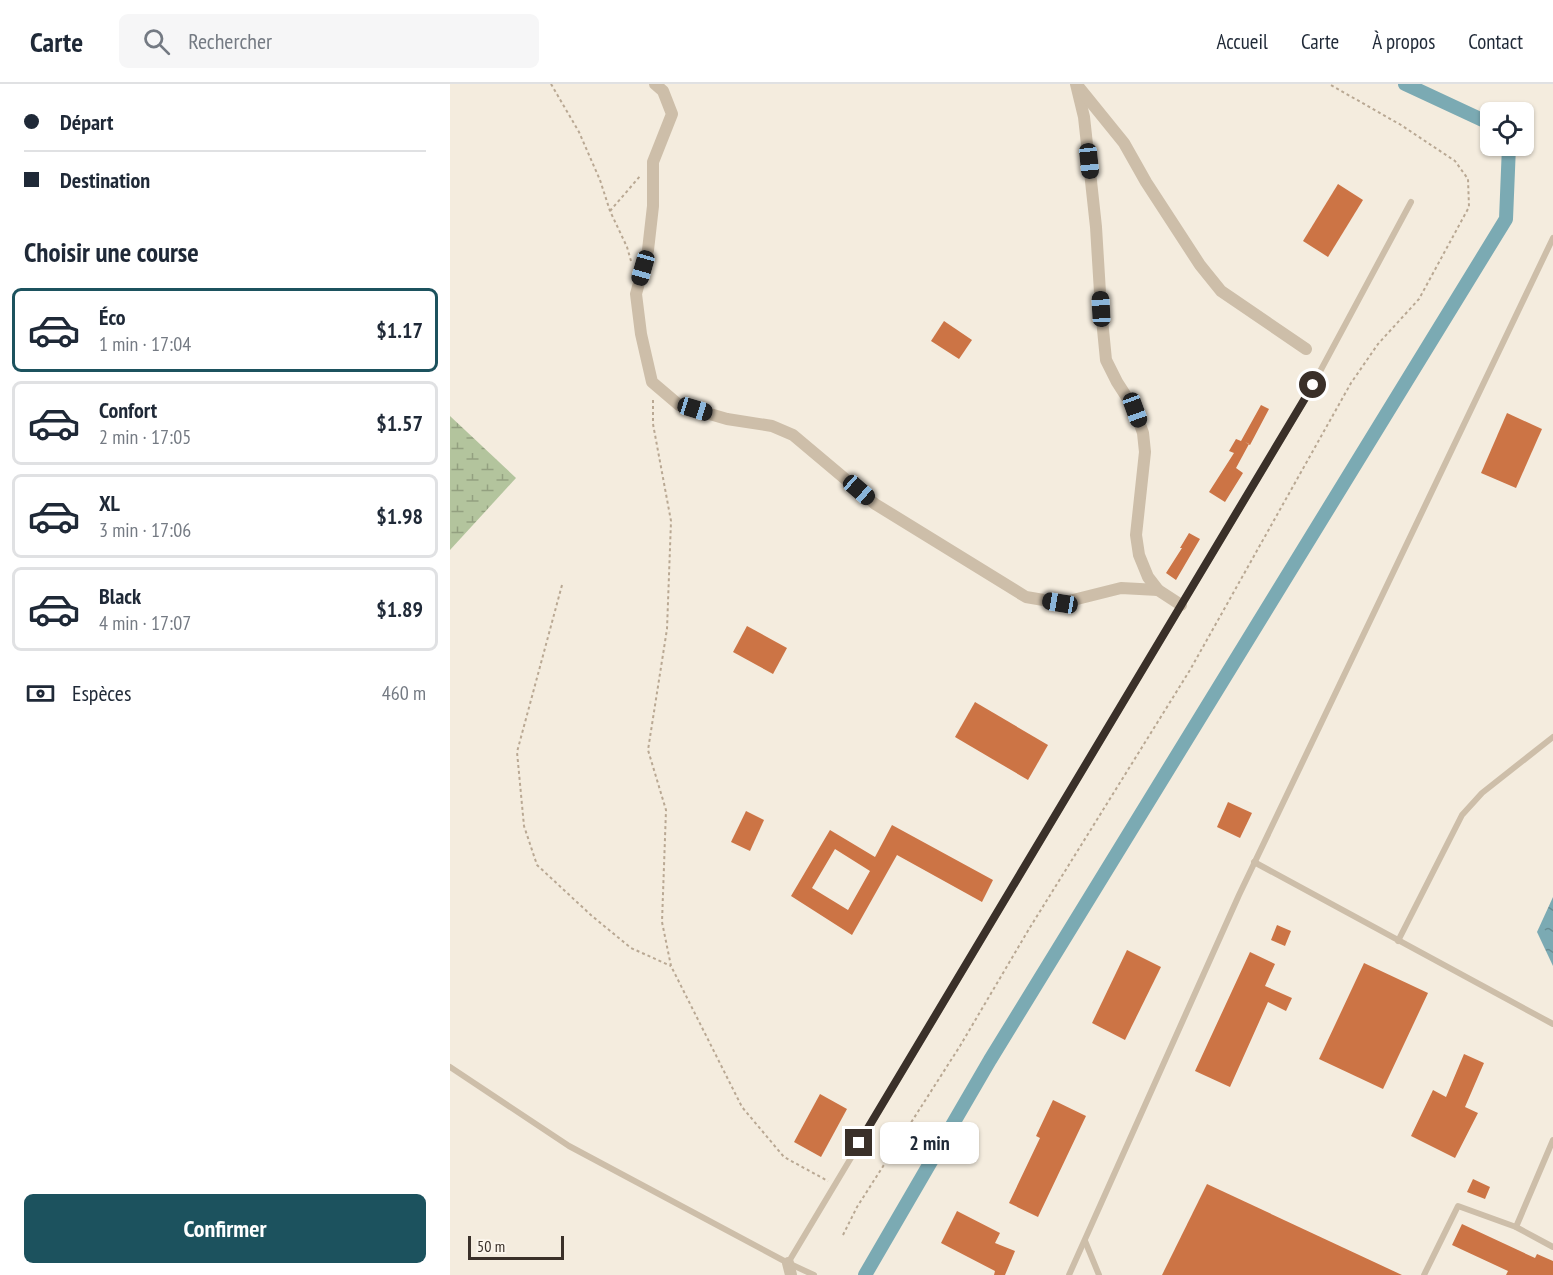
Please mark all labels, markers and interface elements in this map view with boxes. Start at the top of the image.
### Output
search box [119,14,539,68]
text: Carte [30,23,83,60]
icon: search [140,25,173,58]
text: Rechercher [188,27,272,55]
text: Accueil [1216,28,1268,55]
text: Carte [1301,28,1339,55]
text: À propos [1372,28,1435,55]
text: Contact [1468,28,1523,55]
map controls [1480,102,1534,156]
button: locate [1480,102,1534,156]
text: Départ [60,108,114,136]
car [1078,142,1100,180]
text: Destination [60,166,150,194]
text: Choisir une course [24,235,199,269]
car [629,248,657,288]
car [1091,291,1111,327]
icon: car [27,303,81,357]
text: Éco [99,303,126,331]
text: $1.17 [376,316,423,344]
text: 1 min · 17:04 [99,331,191,357]
route start [1299,371,1326,398]
car [1120,390,1150,430]
car [675,395,715,423]
icon: car [27,396,81,450]
text: Confort [99,396,157,424]
text: $1.57 [376,409,423,437]
text: 2 min · 17:05 [99,424,191,450]
car [840,471,878,509]
icon: car [27,489,81,543]
text: XL [99,489,120,517]
text: $1.98 [376,502,423,530]
text: 3 min · 17:06 [99,517,191,543]
icon: car [27,582,81,636]
text: Black [99,582,141,610]
car [1041,591,1079,615]
text: $1.89 [376,595,423,623]
text: 4 min · 17:07 [99,610,191,636]
icon: cash [24,677,57,710]
text: Espèces [72,679,131,707]
text: 460 m [382,680,426,706]
callout: 2 min [880,1122,979,1164]
route end [845,1129,872,1156]
text: 2 min [909,1130,950,1156]
button: Confirmer [24,1194,426,1263]
scale bar [468,1233,564,1260]
text: 50 m [477,1236,505,1256]

